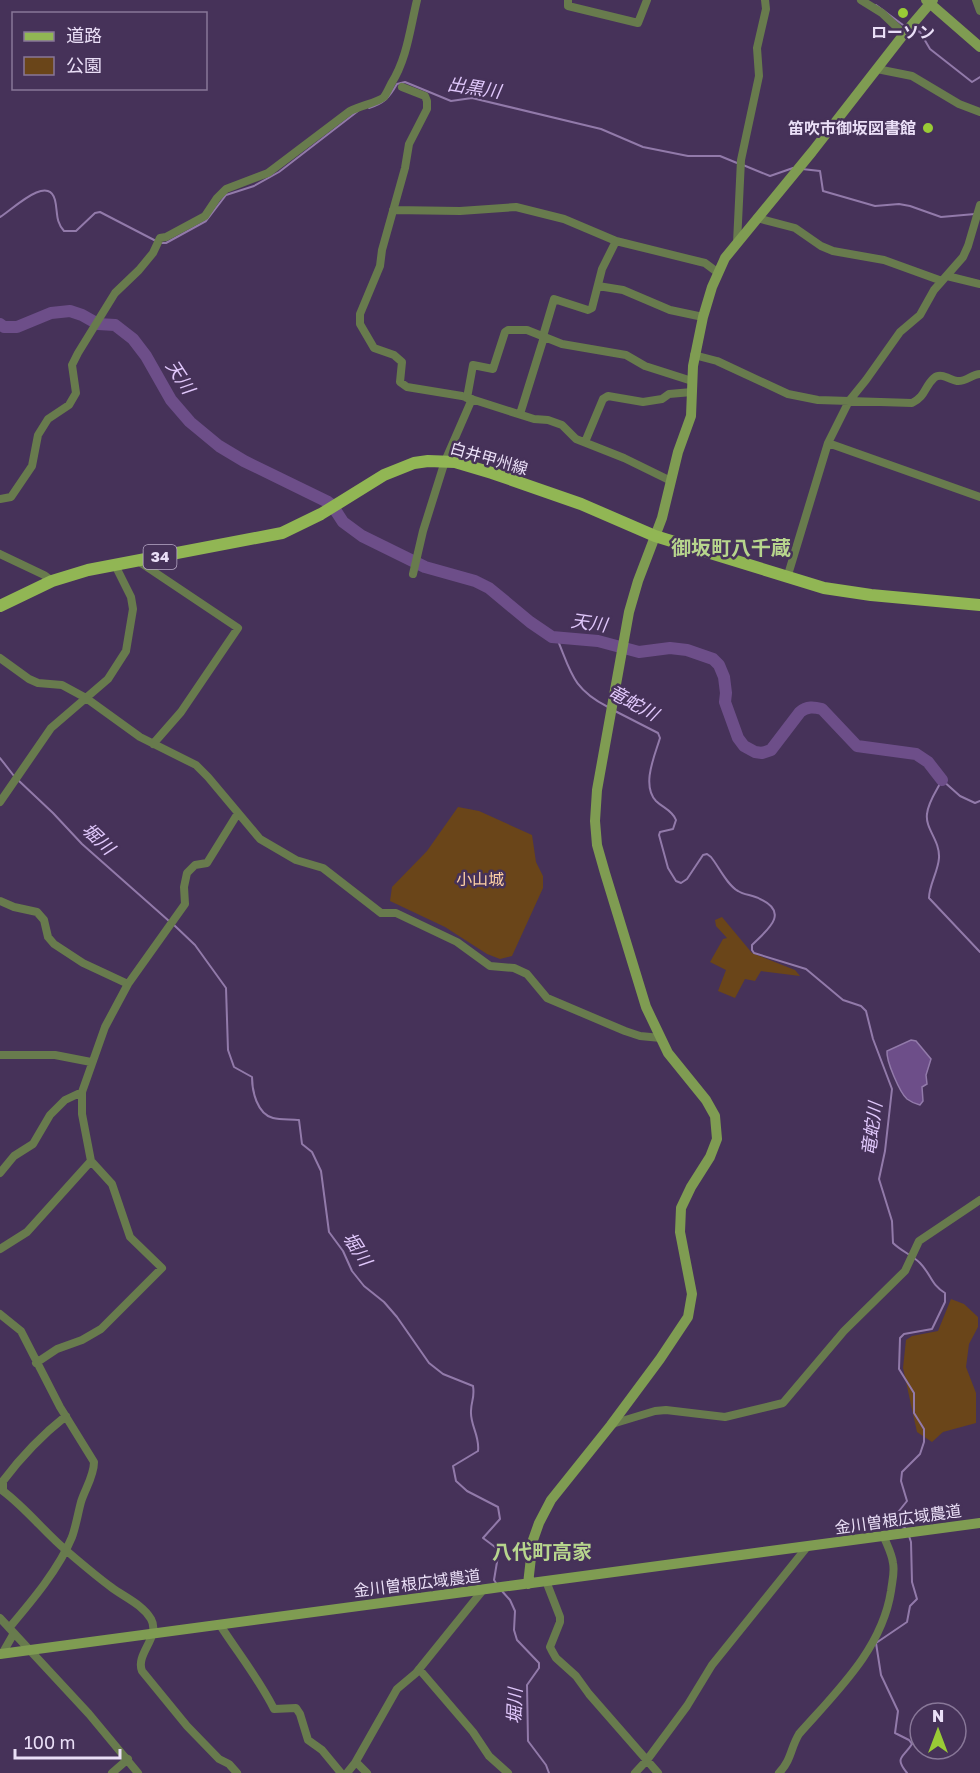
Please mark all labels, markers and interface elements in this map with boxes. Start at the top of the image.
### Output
marker: ローソン [896,6,910,20]
legend [12,12,207,90]
place label: ローソン [871,22,935,42]
text: 道路 [66,24,102,46]
text: 公園 [66,54,102,76]
water label: 出黒川 [446,72,505,102]
place label: 笛吹市御坂図書館 [788,118,916,138]
marker: 笛吹市御坂図書館 [921,121,935,135]
water label: 天川 [162,355,201,399]
street label: 白井甲州線 [448,437,530,479]
district label: 御坂町八千蔵 [671,535,791,559]
road number: 34 [144,545,176,569]
water label: 天川 [570,609,610,636]
water label: 竜蛇川 [605,679,664,726]
water label: 堀川 [78,818,121,860]
park label: 小山城 [456,869,504,889]
water label: 竜蛇川 [856,1099,886,1157]
water label: 堀川 [339,1227,378,1271]
street label: 金川曽根広域農道 [833,1500,963,1538]
district label: 八代町高家 [492,1539,592,1563]
street label: 金川曽根広域農道 [352,1565,482,1601]
water label: 堀川 [502,1686,526,1724]
north arrow [908,1701,968,1761]
text: N [932,1706,944,1726]
scale bar [15,1722,120,1760]
text: 100 m [24,1731,75,1753]

